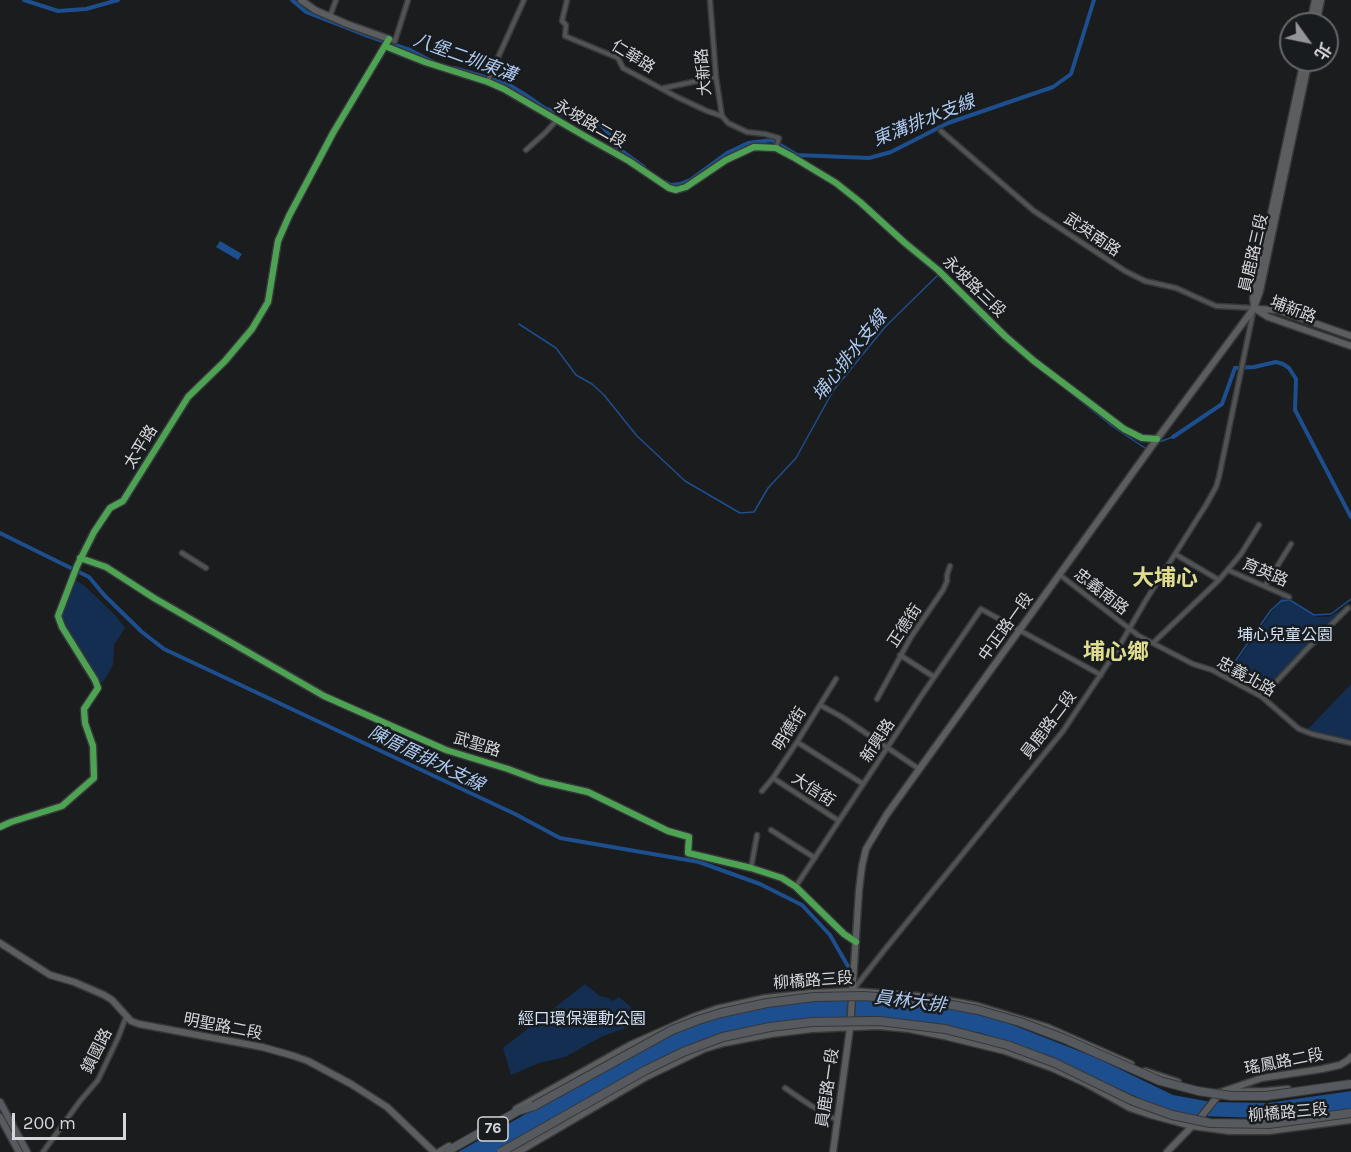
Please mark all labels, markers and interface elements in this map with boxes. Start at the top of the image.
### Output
north arrow [1279,12,1339,72]
water label: 八堡二圳東溝 [411,29,519,87]
street label: 仁華路 [608,36,658,78]
text: 北 [1311,39,1335,63]
street label: 大新路 [692,47,716,97]
water label: 東溝排水支線 [870,91,978,151]
street label: 永坡路二段 [551,96,629,152]
street label: 武英南路 [1060,209,1124,261]
street label: 員鹿路三段 [1236,212,1272,294]
street label: 永坡路三段 [939,252,1009,322]
street label: 埔新路 [1267,292,1319,328]
water label: 埔心排水支線 [808,307,892,405]
street label: 太平路 [120,422,162,472]
street label: 育英路 [1239,555,1291,591]
street label: 忠義南路 [1070,565,1132,619]
district label: 大埔心 [1132,566,1198,592]
street label: 中正路一段 [975,589,1037,665]
street label: 正德街 [884,601,926,651]
park label: 埔心兒童公園 [1237,625,1333,645]
district label: 埔心鄉 [1083,640,1149,666]
street label: 忠義北路 [1213,653,1279,701]
street label: 員鹿路二段 [1017,687,1081,763]
street label: 明德街 [769,704,811,754]
street label: 新興路 [857,716,899,766]
water label: 陳厝厝排水支線 [365,722,487,796]
street label: 武聖路 [451,729,503,761]
street label: 大信街 [788,769,838,811]
street label: 柳橋路三段 [772,969,854,993]
water label: 員林大排 [873,987,947,1017]
park label: 經口環保運動公園 [518,1009,646,1029]
street label: 明聖路二段 [182,1010,264,1044]
street label: 鎮國路 [78,1025,116,1077]
street label: 瑤鳳路二段 [1243,1045,1325,1079]
street label: 員鹿路一段 [813,1047,843,1129]
street label: 柳橋路三段 [1247,1100,1329,1126]
scale bar [15,1101,129,1139]
text: 200 m [23,1112,76,1134]
road number: 76 [478,1117,508,1141]

